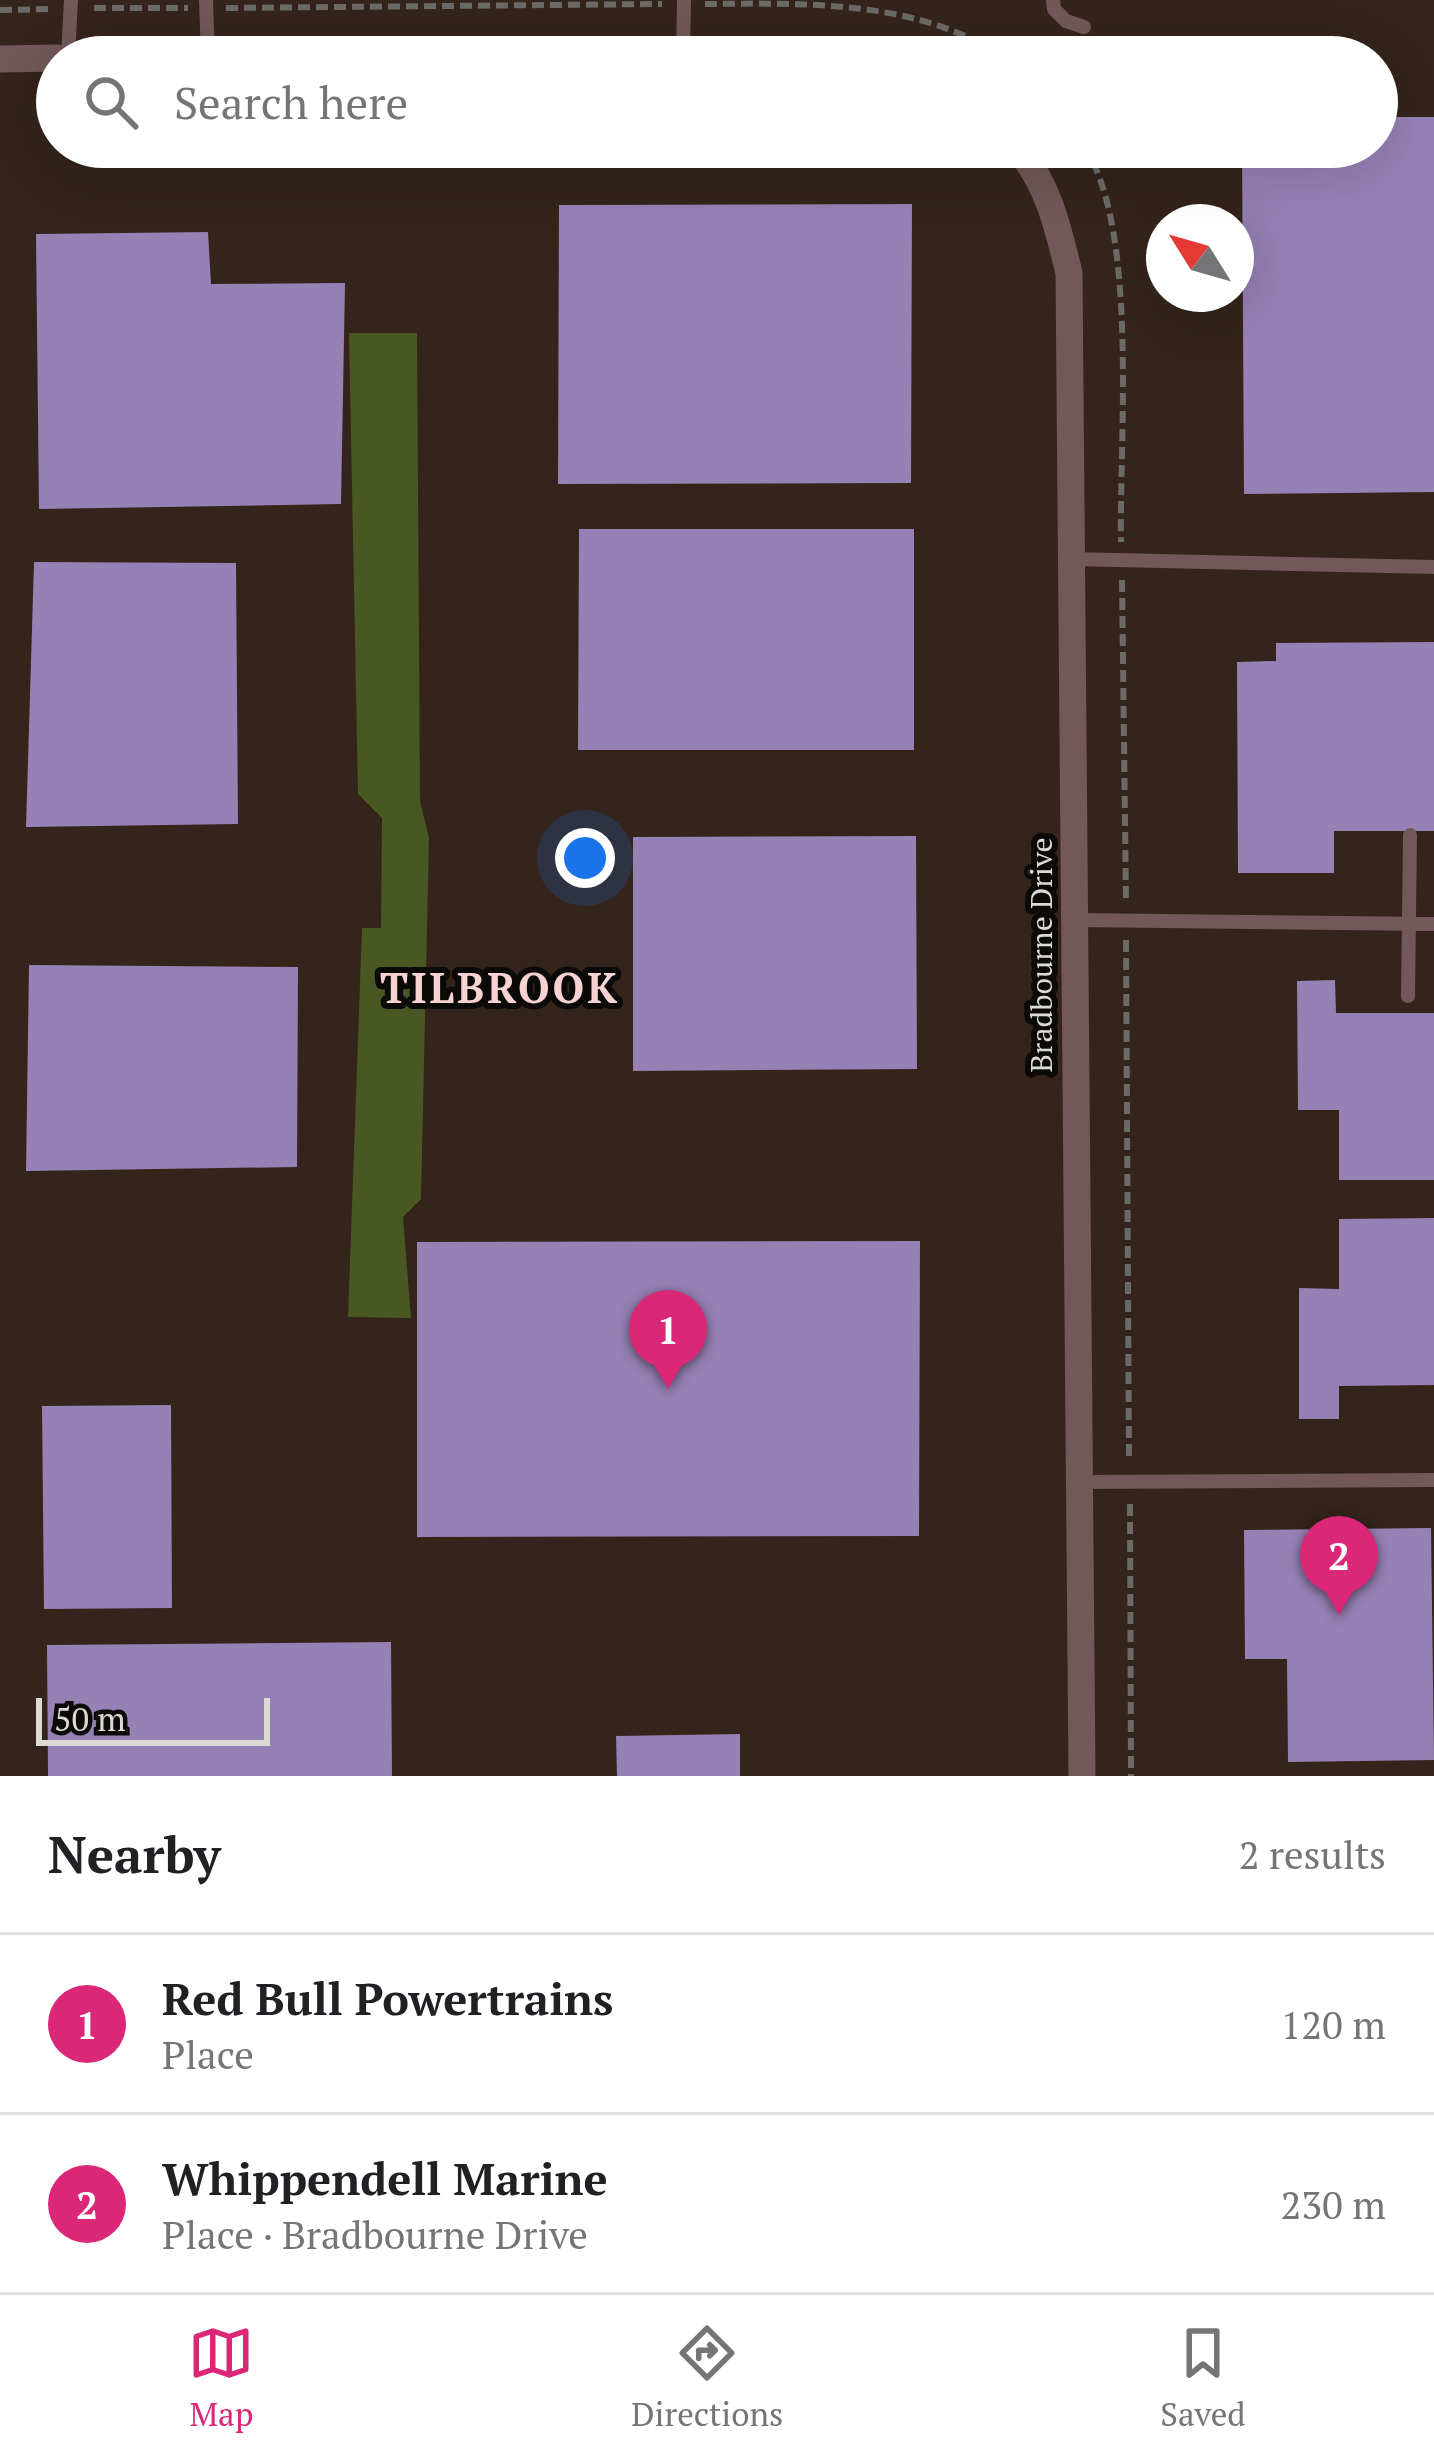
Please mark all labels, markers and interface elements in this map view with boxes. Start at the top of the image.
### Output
search box [36,36,1398,168]
icon: search [78,69,144,135]
text: Search here [174,72,408,132]
north arrow [1146,204,1254,312]
your location [555,828,615,888]
street label: Bradbourne Drive [1021,837,1061,1073]
district label: TILBROOK [380,959,620,1015]
pin: 1 [629,1290,707,1389]
pin: 2 [1300,1516,1378,1615]
scale bar [36,1692,270,1745]
text: 50 m [54,1697,126,1740]
text: Nearby [48,1820,221,1888]
text: 2 results [1239,1828,1386,1880]
text: Red Bull Powertrains [162,1968,613,2028]
text: 1 [76,1998,98,2050]
text: 120 m [1281,1998,1386,2050]
text: Place [162,2028,254,2080]
text: Whippendell Marine [162,2148,608,2208]
text: 2 [76,2178,98,2230]
text: 230 m [1281,2178,1386,2230]
text: Place · Bradbourne Drive [162,2208,588,2260]
tab: Map [188,2320,254,2435]
tab: Directions [631,2320,783,2435]
tab: Saved [1160,2320,1246,2435]

